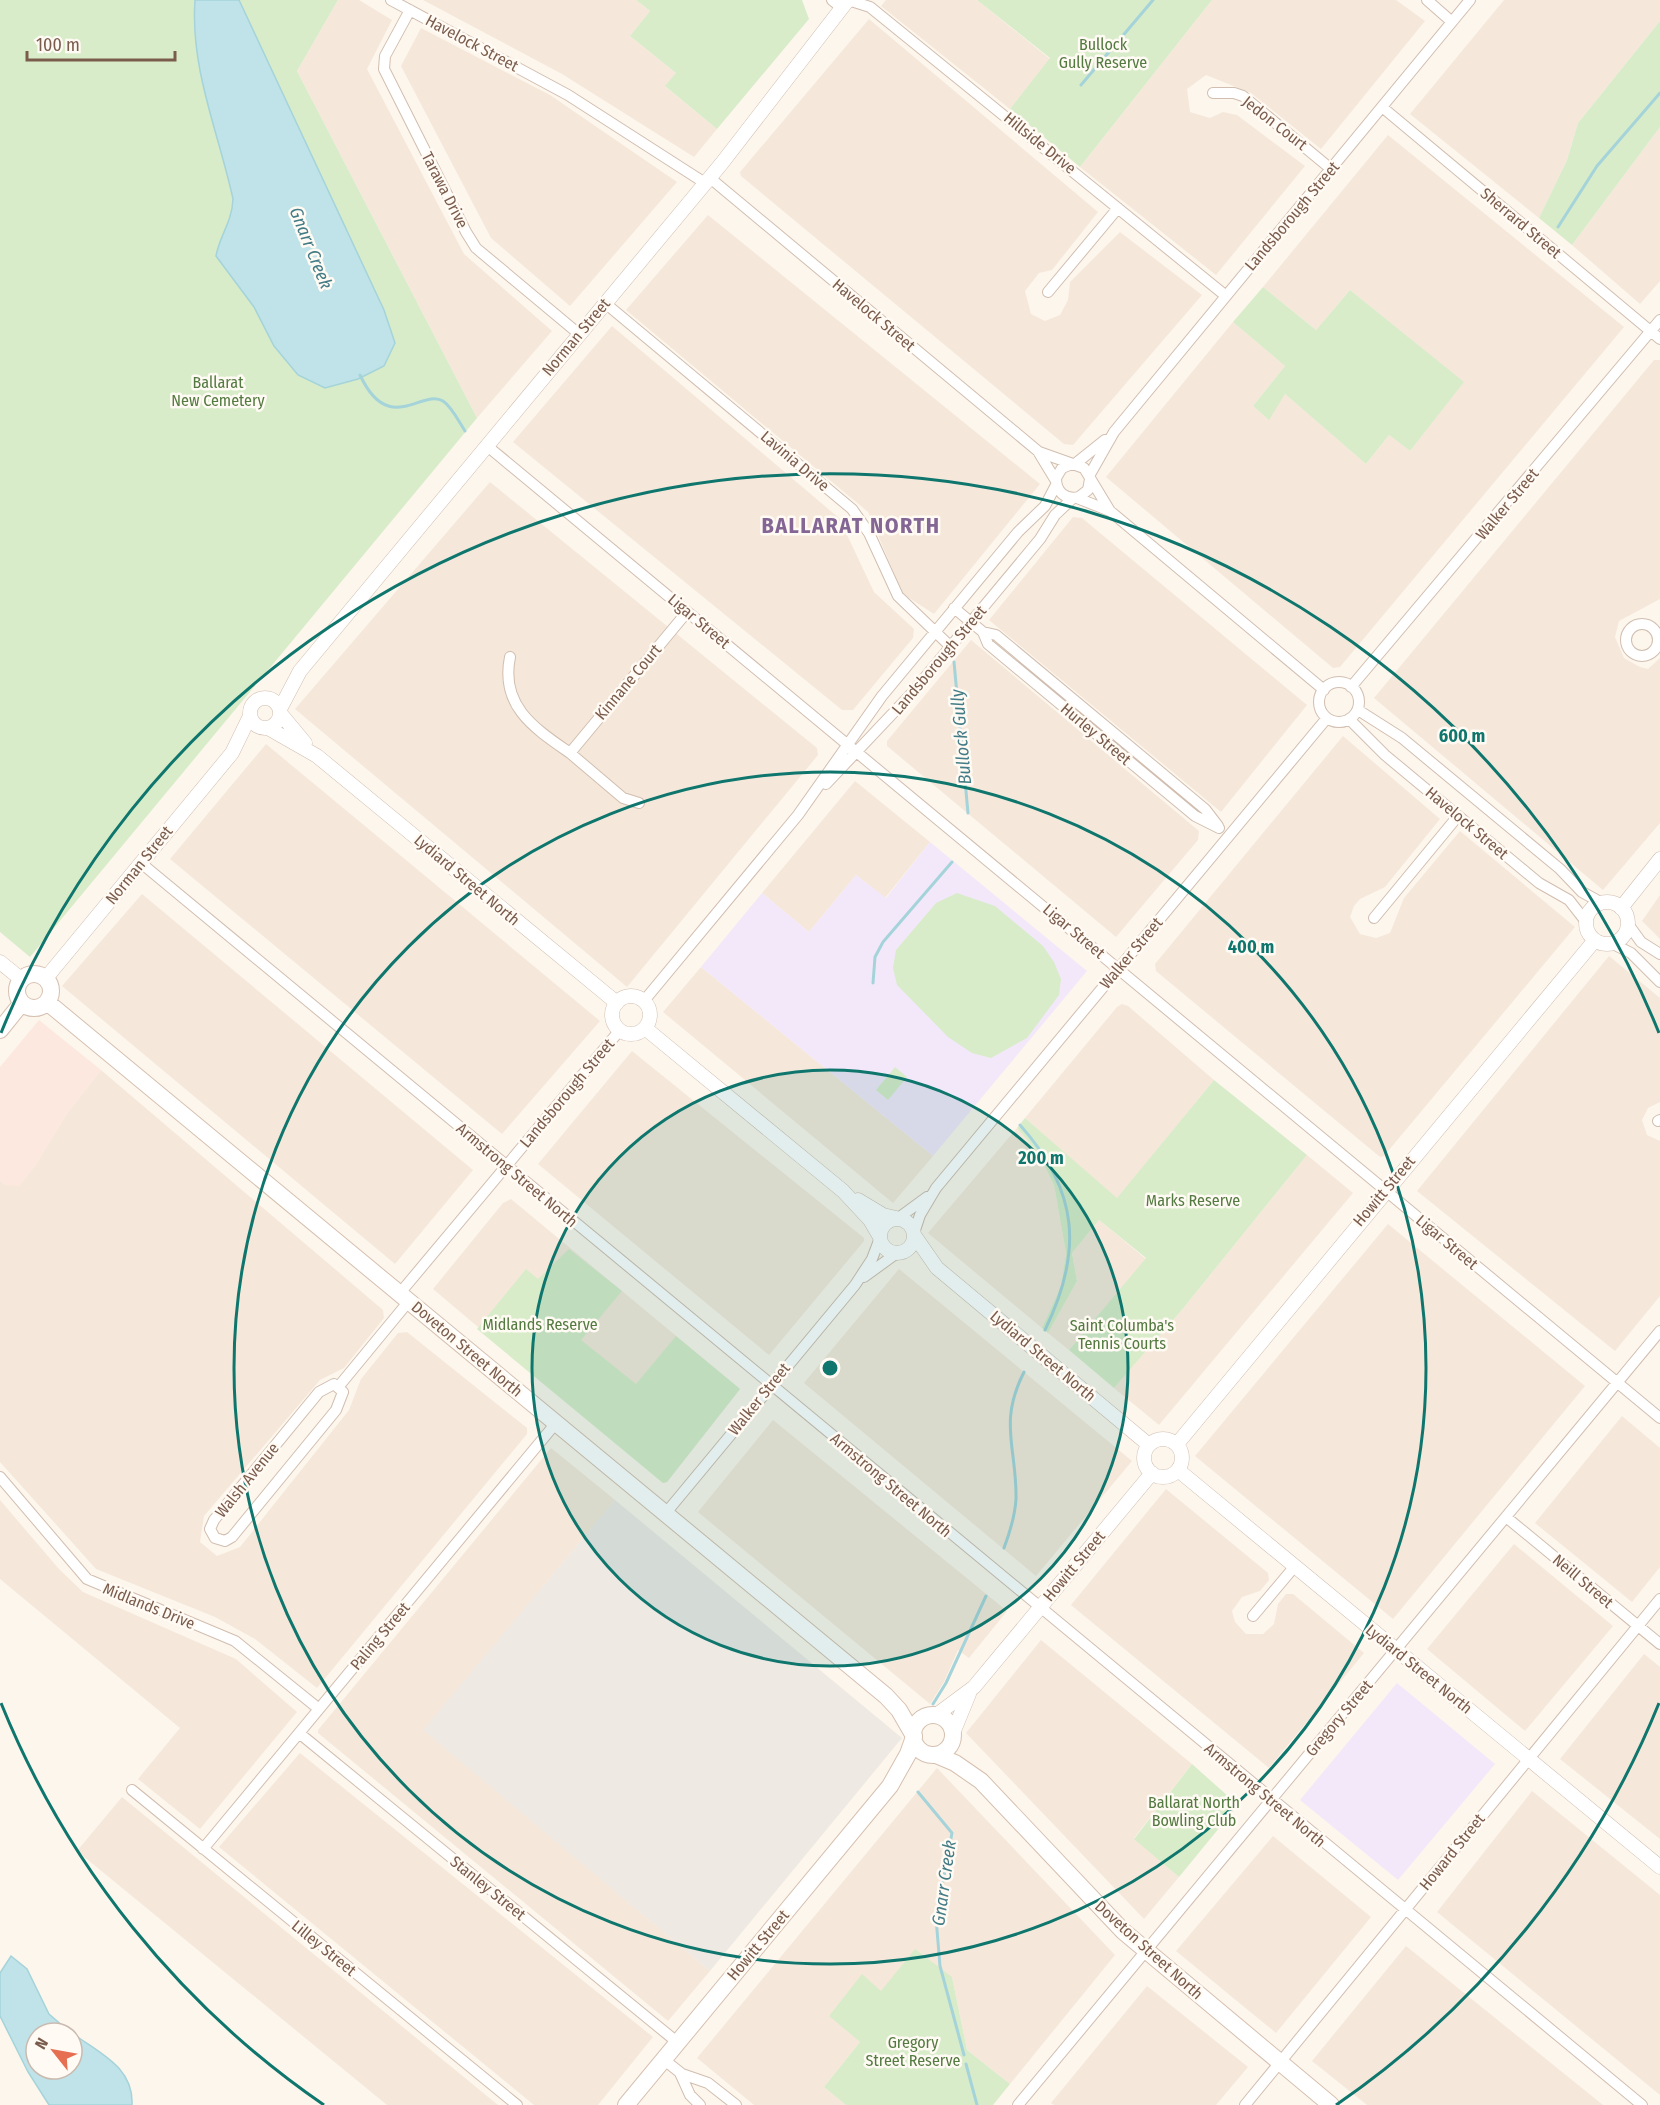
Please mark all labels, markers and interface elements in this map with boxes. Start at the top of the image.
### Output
street label: Havelock Street [422,11,522,76]
scale bar [27,24,176,62]
text: 100 m [36,34,80,56]
park label: Bullock Gully Reserve [1059,35,1147,72]
street label: Jedon Court [1239,92,1312,155]
street label: Hillside Drive [1000,108,1080,178]
street label: Tarawa Drive [418,149,472,231]
street label: Landsborough Street [1241,157,1344,274]
street label: Sherrard Street [1477,184,1566,263]
water label: Gnarr Creek [285,204,337,292]
street label: Havelock Street [829,275,920,356]
street label: Norman Street [538,294,614,380]
park label: Ballarat New Cemetery [171,373,266,410]
street label: Lavinia Drive [757,427,833,495]
street label: Walker Street [1472,464,1543,544]
district label: BALLARAT NORTH [761,512,941,539]
street label: Ligar Street [664,590,734,653]
street label: Landsborough Street [888,601,991,718]
street label: Kinnane Court [591,640,666,724]
water label: Bullock Gully [946,687,976,786]
street label: Hurley Street [1057,699,1136,769]
text: 600 m [1439,725,1485,747]
street label: Havelock Street [1422,783,1513,864]
street label: Norman Street [102,821,177,908]
street label: Lydiard Street North [411,830,523,930]
street label: Ligar Street [1039,900,1109,963]
street label: Walker Street [1096,913,1167,993]
text: 400 m [1228,936,1274,958]
street label: Landsborough Street [516,1034,619,1151]
street label: Armstrong Street North [453,1119,581,1231]
text: 200 m [1017,1147,1064,1169]
street label: Howitt Street [1349,1151,1419,1230]
park label: Marks Reserve [1146,1191,1240,1210]
street label: Ligar Street [1412,1211,1482,1274]
street label: Doveton Street North [408,1297,526,1401]
street label: Lydiard Street North [987,1306,1099,1406]
park label: Midlands Reserve [482,1315,598,1334]
park label: Saint Columba's Tennis Courts [1070,1316,1174,1353]
street label: Walker Street [724,1358,794,1439]
centre of rings [820,1358,840,1378]
street label: Armstrong Street North [827,1429,955,1541]
street label: Walsh Avenue [211,1439,283,1521]
street label: Howitt Street [1039,1526,1109,1605]
street label: Neill Street [1549,1550,1618,1612]
street label: Midlands Drive [100,1579,198,1633]
street label: Paling Street [346,1598,414,1674]
street label: Lydiard Street North [1362,1620,1476,1718]
street label: Gregory Street [1302,1675,1377,1760]
street label: Armstrong Street North [1201,1739,1329,1851]
park label: Ballarat North Bowling Club [1148,1793,1240,1830]
street label: Howard Street [1415,1809,1489,1894]
water label: Gnarr Creek [927,1839,961,1927]
street label: Stanley Street [446,1852,530,1925]
street label: Doveton Street North [1091,1897,1207,2003]
street label: Howitt Street [723,1905,793,1984]
street label: Lilley Street [288,1916,361,1980]
north arrow [24,2021,84,2081]
park label: Gregory Street Reserve [866,2033,960,2070]
text: N [31,2035,52,2053]

